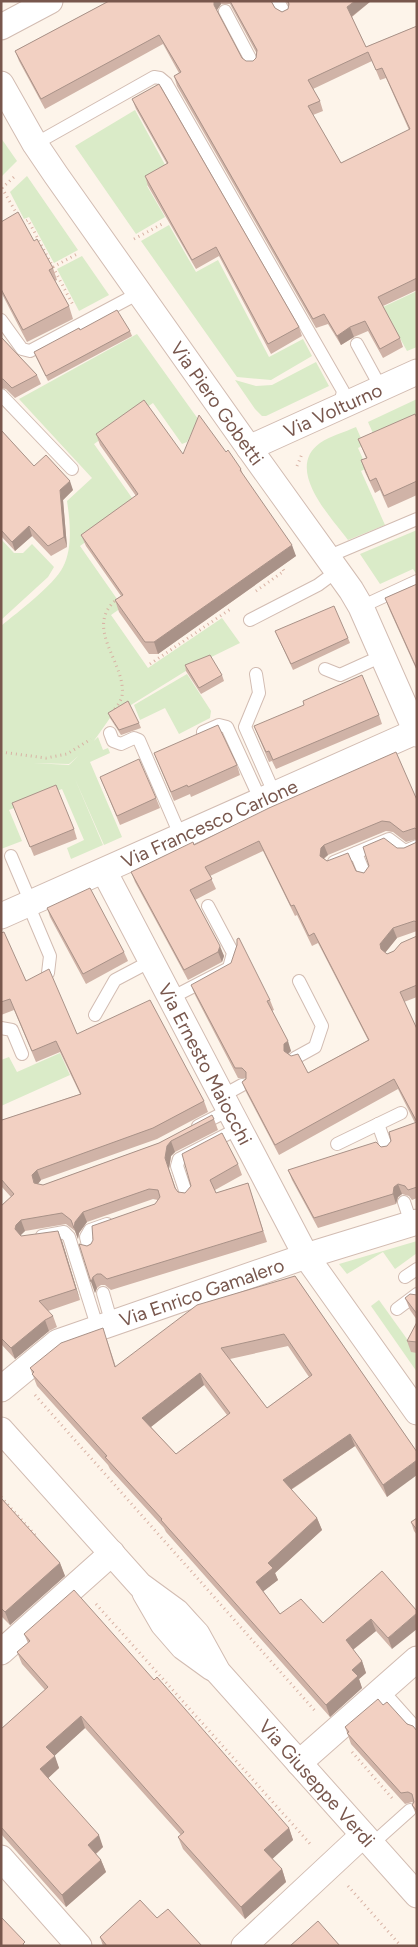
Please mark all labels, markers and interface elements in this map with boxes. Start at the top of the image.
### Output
street label: Via Piero Gobetti [166,337,269,469]
street label: Via Volturno [280,378,386,442]
street label: Via Francesco Carlone [118,774,301,873]
street label: Via Ernesto Maiocchi [153,979,257,1149]
street label: Via Enrico Gamalero [116,1253,287,1331]
street label: Via Giuseppe Verdi [254,1715,380,1852]

